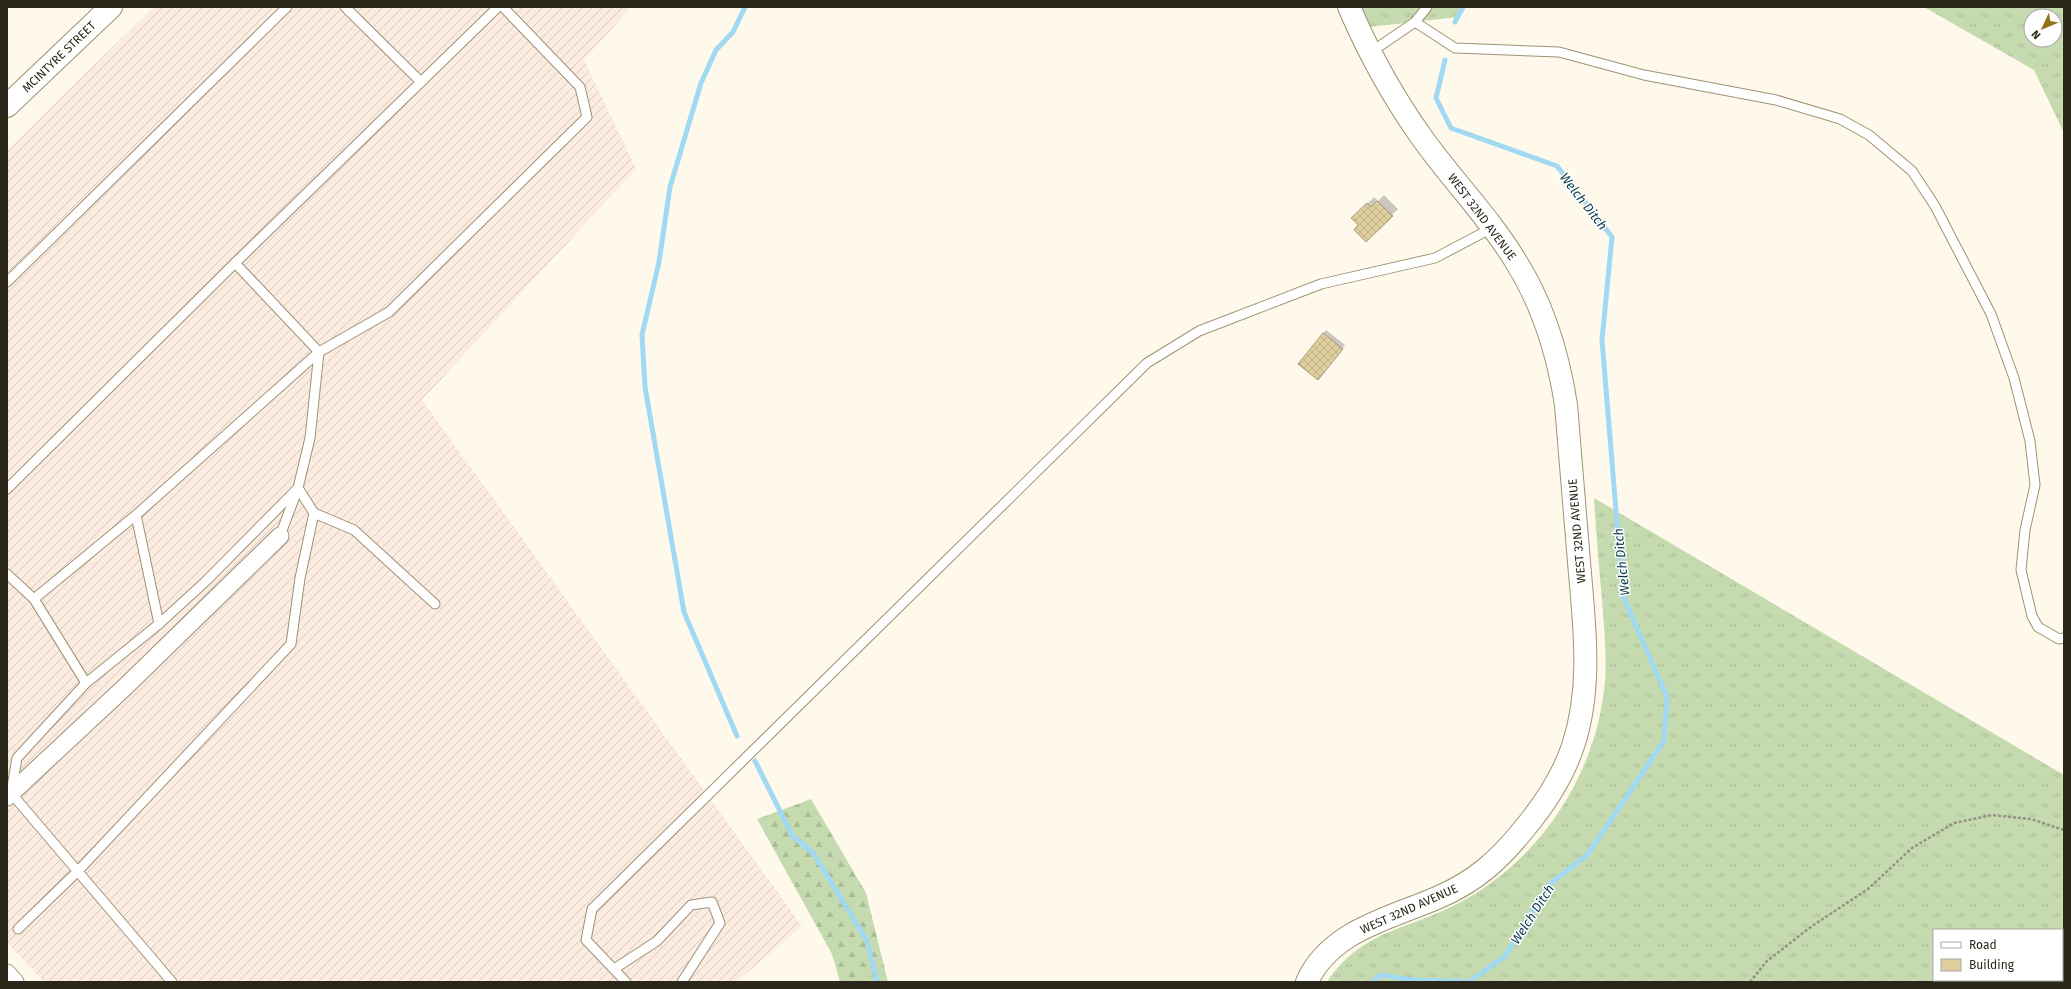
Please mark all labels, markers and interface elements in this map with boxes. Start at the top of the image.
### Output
north arrow [2023,8,2063,48]
street label: MCINTYRE STREET [20,18,99,95]
text: N [2029,27,2043,42]
water label: Welch Ditch [1557,170,1610,233]
street label: WEST 32ND AVENUE [1445,171,1519,263]
street label: WEST 32ND AVENUE [1565,478,1589,584]
water label: Welch Ditch [1610,527,1633,597]
street label: WEST 32ND AVENUE [1358,881,1460,937]
water label: Welch Ditch [1508,882,1557,947]
legend [1933,929,2063,981]
text: Road [1969,938,1997,952]
text: Building [1969,958,2015,972]

